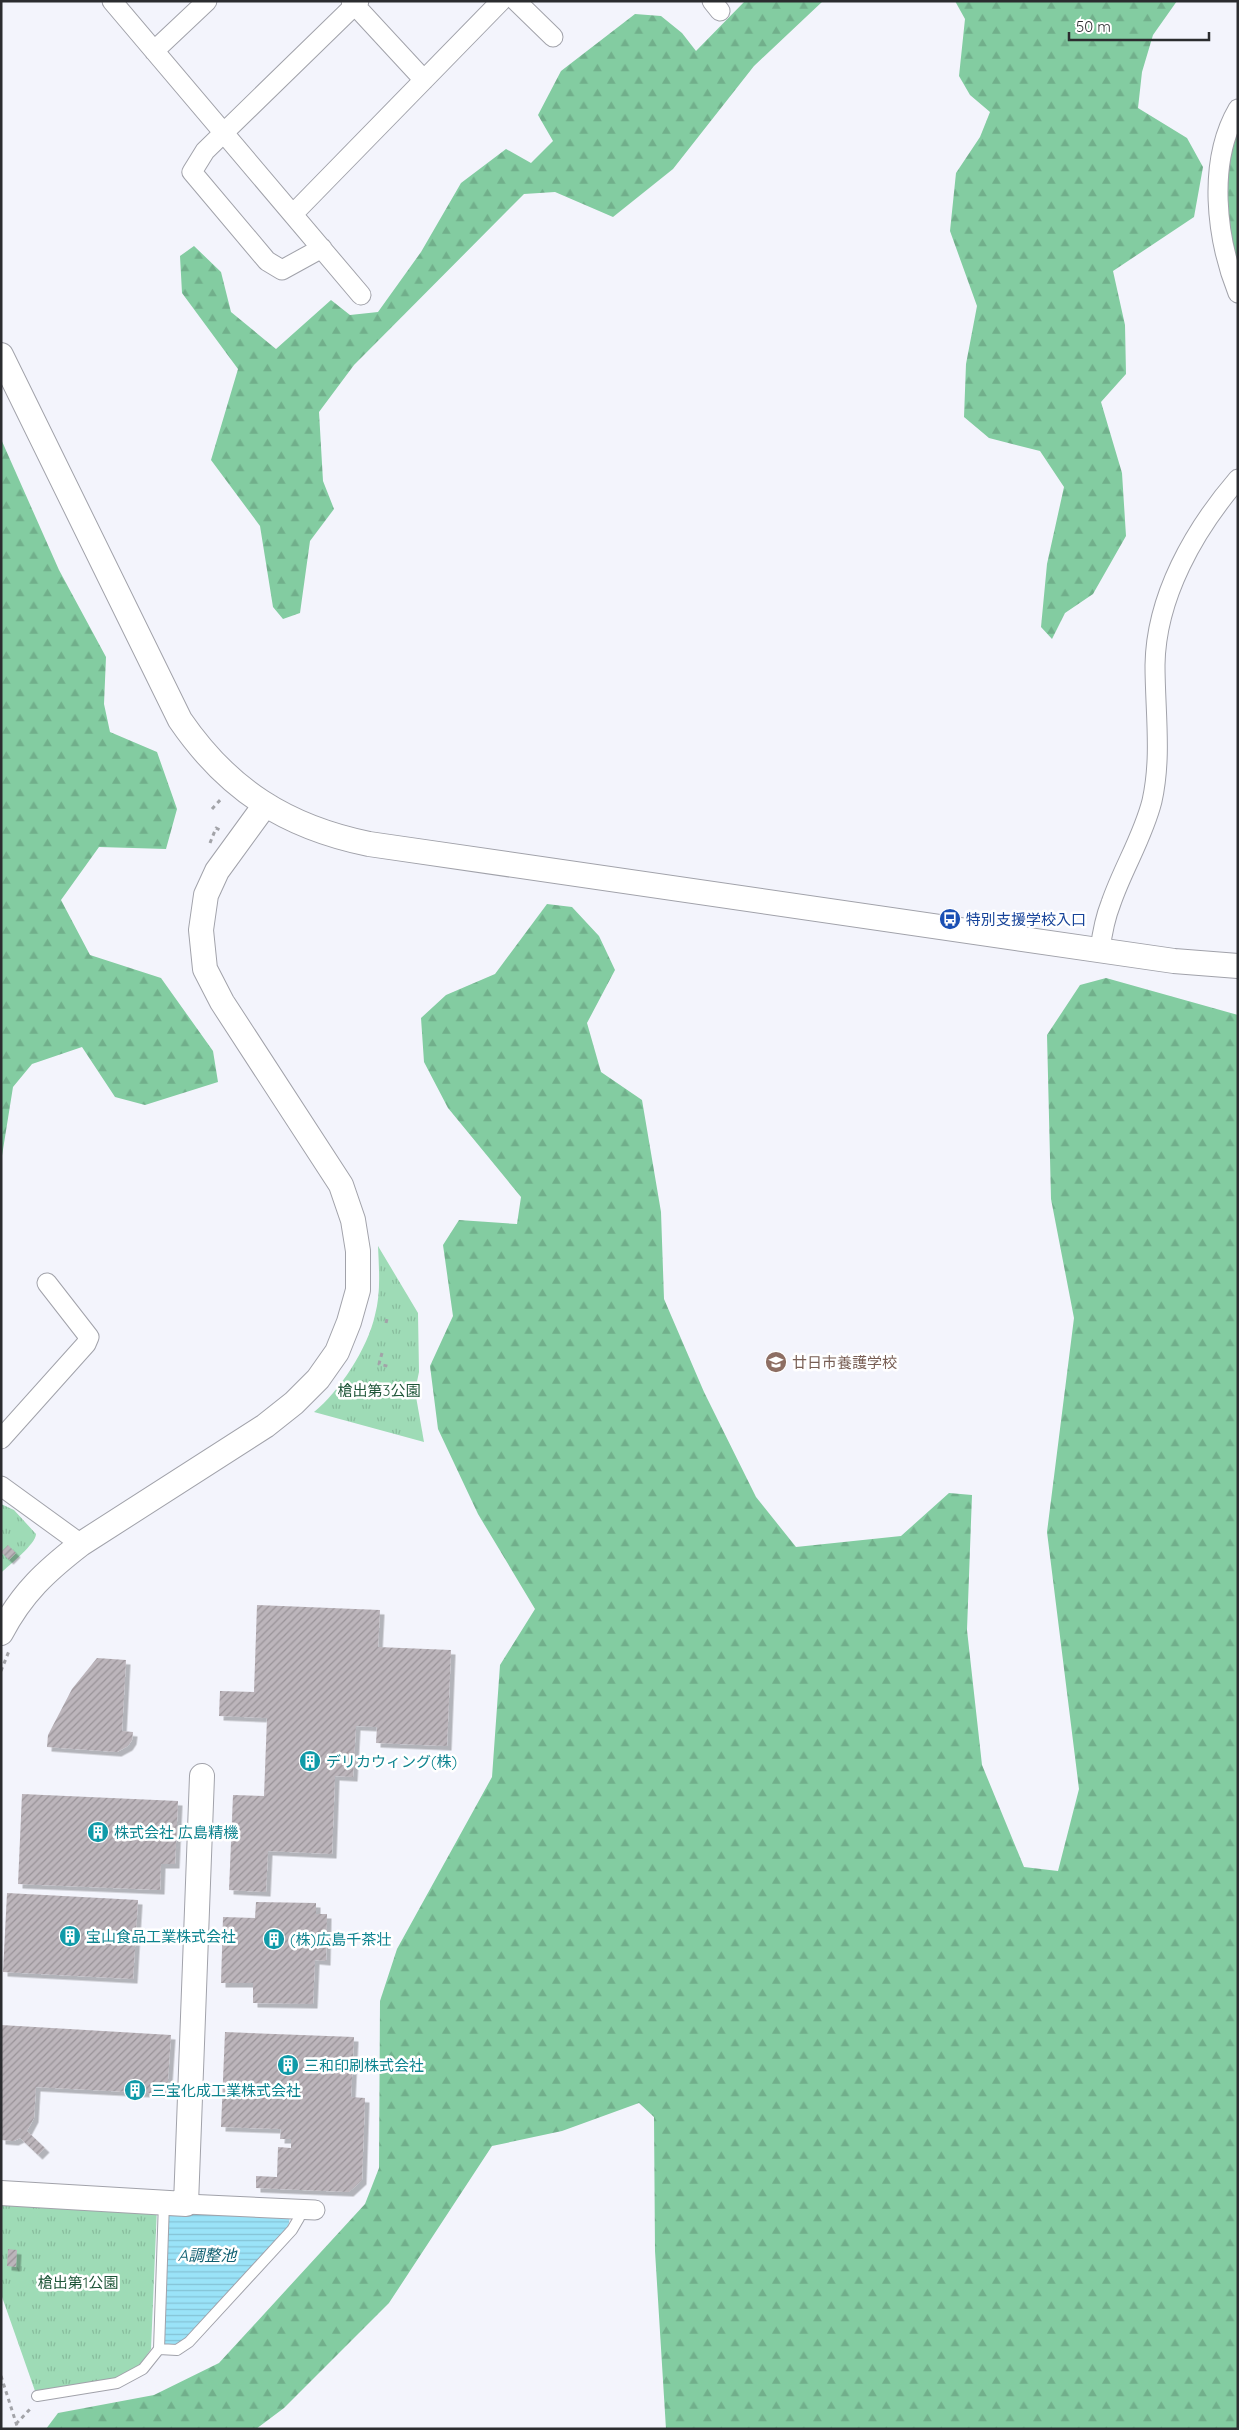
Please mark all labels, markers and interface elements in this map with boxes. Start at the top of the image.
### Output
scale bar [1069,10,1209,42]
text: 50 m [1076,17,1111,36]
bus stop icon: 特別支援学校入口 [938,907,962,931]
place label: 特別支援学校入口 [966,910,1086,929]
school or university icon: 廿日市養護学校 [764,1350,788,1374]
place label: 廿日市養護学校 [792,1353,897,1372]
park label: 槍出第3公園 [338,1381,420,1400]
building icon: デリカウィング(株) [298,1749,322,1773]
place label: デリカウィング(株) [326,1752,457,1771]
building icon: 株式会社 広島精機 [86,1820,110,1844]
place label: 株式会社 広島精機 [114,1823,238,1842]
building icon: 宝山食品工業株式会社 [58,1924,82,1948]
place label: 宝山食品工業株式会社 [86,1927,236,1946]
building icon: (株)広島千茶壮 [262,1927,286,1951]
place label: (株)広島千茶壮 [290,1930,391,1949]
building icon: 三和印刷株式会社 [276,2053,300,2077]
place label: 三和印刷株式会社 [304,2056,424,2075]
building icon: 三宝化成工業株式会社 [123,2078,147,2102]
place label: 三宝化成工業株式会社 [151,2081,301,2100]
water label: A調整池 [178,2245,238,2265]
park label: 槍出第1公園 [38,2273,118,2292]

